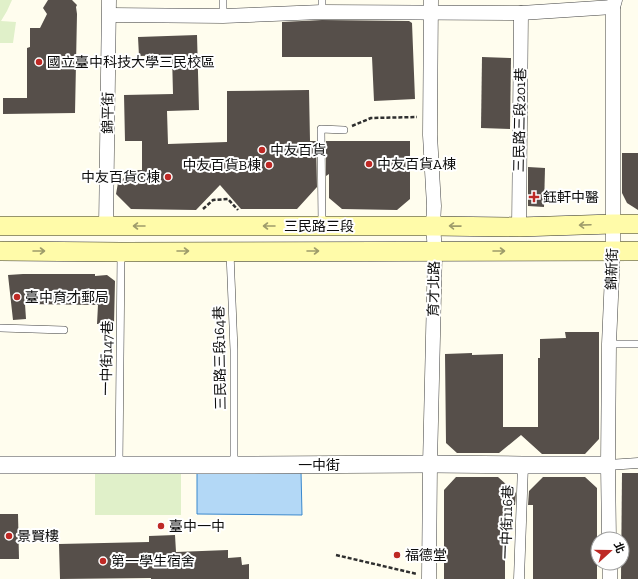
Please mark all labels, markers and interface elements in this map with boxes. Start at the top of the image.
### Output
place label: 國立臺中科技大學三民校區 [47,54,215,71]
marker: 國立臺中科技大學三民校區 [34,57,44,67]
street label: 三民路三段201巷 [511,68,529,172]
street label: 錦平街 [99,92,117,134]
place label: 中友百貨 [270,142,326,159]
marker: 中友百貨 [257,145,267,155]
place label: 中友百貨A棟 [377,156,456,173]
place label: 中友百貨B棟 [183,157,261,174]
marker: 中友百貨A棟 [364,159,374,169]
marker: 中友百貨B棟 [264,160,274,170]
place label: 中友百貨C棟 [81,169,160,186]
marker: 中友百貨C棟 [163,172,173,182]
place label: 鈺軒中醫 [543,189,599,206]
marker: 鈺軒中醫 [528,191,540,203]
street label: 三民路三段 [284,218,354,235]
one-way arrow [579,221,592,229]
one-way arrow [133,222,146,230]
one-way arrow [263,222,276,230]
one-way arrow [449,222,462,230]
one-way arrow [32,247,45,255]
one-way arrow [176,247,189,255]
one-way arrow [306,247,319,255]
one-way arrow [492,247,505,255]
street label: 錦新街 [603,248,621,290]
street label: 育才北路 [425,261,443,317]
place label: 臺中育才郵局 [25,289,109,306]
marker: 臺中育才郵局 [12,292,22,302]
street label: 三民路三段164巷 [211,306,229,410]
street label: 一中街147巷 [98,320,116,396]
street label: 一中街 [298,457,340,474]
street label: 一中街116巷 [497,485,517,559]
place label: 臺中一中 [169,518,225,535]
marker: 臺中一中 [156,521,166,531]
place label: 景賢樓 [17,528,59,545]
marker: 景賢樓 [4,531,14,541]
north arrow [590,531,630,571]
text: 北 [611,540,627,555]
place label: 福德堂 [405,547,447,564]
marker: 福德堂 [392,550,402,560]
place label: 第一學生宿舍 [111,553,195,570]
marker: 第一學生宿舍 [98,556,108,566]

